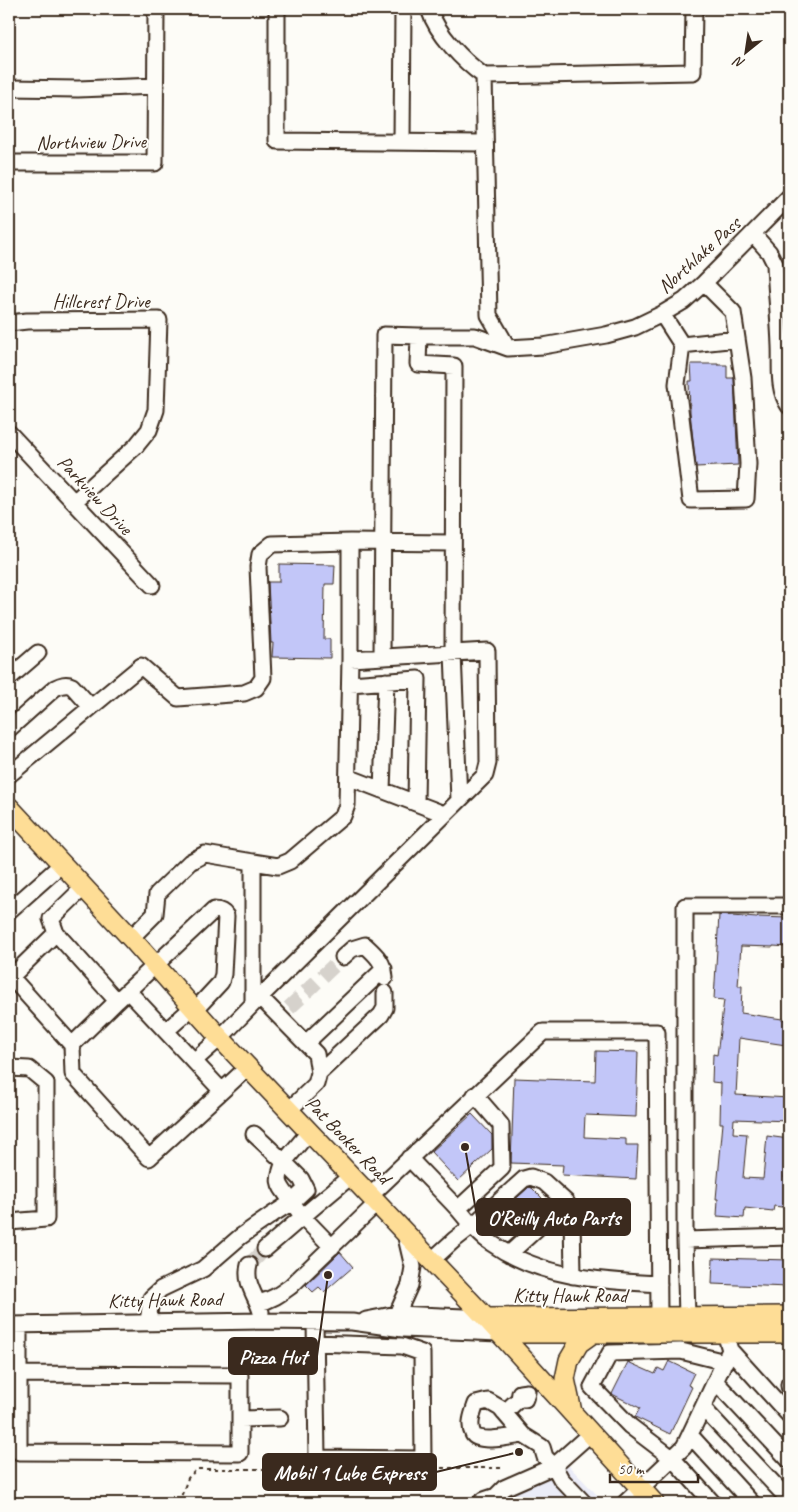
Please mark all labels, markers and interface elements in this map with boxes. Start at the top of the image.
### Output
north arrow [720,28,770,78]
text: N [730,52,748,72]
street label: Northview Drive [36,129,148,155]
street label: Northlake Pass [652,210,747,299]
street label: Hillcrest Drive [52,289,151,314]
street label: Parkview Drive [52,450,139,541]
street label: Pat Booker Road [300,1091,398,1191]
callout: O'Reilly Auto Parts [477,1199,630,1235]
text: O'Reilly Auto Parts [488,1205,623,1231]
street label: Kitty Hawk Road [513,1283,630,1308]
street label: Kitty Hawk Road [108,1286,225,1313]
callout: Pizza Hut [229,1338,317,1374]
text: Pizza Hut [239,1344,310,1370]
scale bar [610,1452,698,1484]
callout: Mobil 1 Lube Express [263,1454,436,1490]
text: Mobil 1 Lube Express [274,1460,429,1486]
text: 50 m [618,1460,645,1479]

